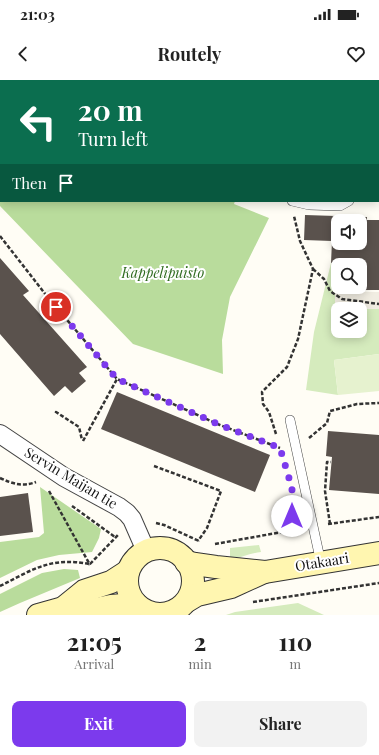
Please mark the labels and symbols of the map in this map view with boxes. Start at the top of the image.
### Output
park label: Kappelipuisto [121,263,205,282]
pin [39,290,73,324]
street label: Servin Maijan tie [21,442,121,513]
position arrow [271,495,313,537]
street label: Otakaari [294,548,350,575]

